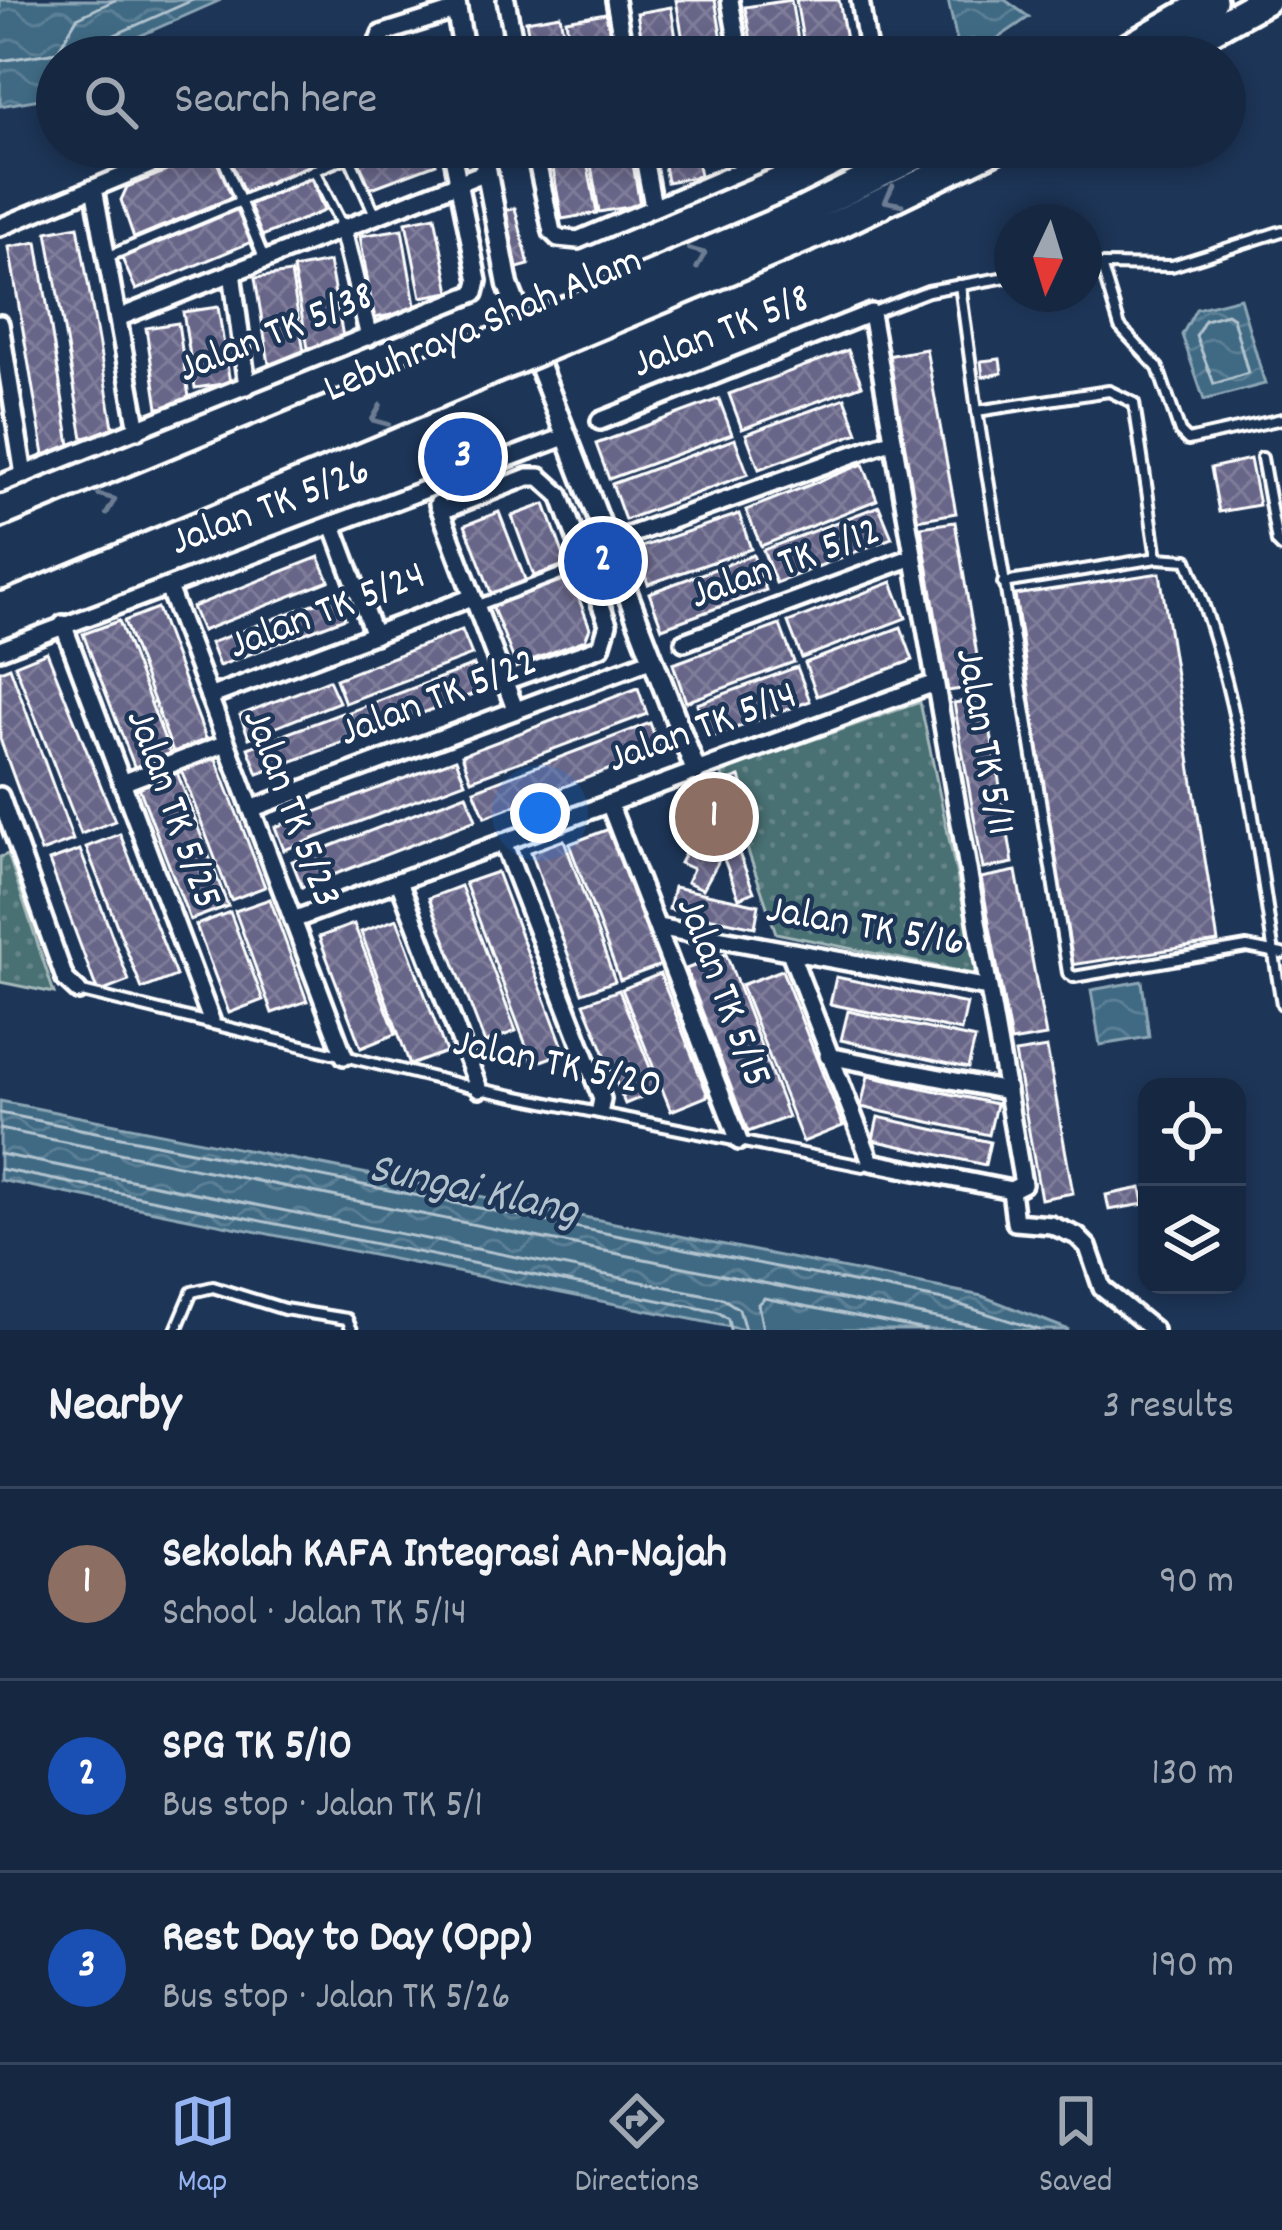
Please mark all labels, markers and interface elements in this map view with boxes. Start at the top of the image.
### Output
search box [36,36,1246,168]
icon: search [78,69,144,135]
text: Search here [174,70,377,134]
one-way arrow [883,184,904,207]
north arrow [994,204,1102,312]
street label: Lebuhraya Shah Alam [316,233,652,421]
one-way arrow [686,246,707,270]
street label: Jalan TK 5/38 [170,269,384,401]
street label: Jalan TK 5/8 [624,271,820,397]
one-way arrow [369,403,390,427]
pin: 3 [424,412,502,502]
street label: Jalan TK 5/26 [162,443,380,575]
one-way arrow [97,492,118,516]
street label: Jalan TK 5/12 [682,504,890,628]
pin: 2 [564,516,642,606]
street label: Jalan TK 5/24 [221,548,435,678]
street label: Jalan TK 5/22 [331,635,547,765]
street label: Jalan TK 5/11 [936,644,1028,840]
street label: Jalan TK 5/14 [600,668,806,792]
street label: Jalan TK 5/23 [224,701,354,917]
street label: Jalan TK 5/25 [107,702,235,918]
pin: 1 [675,772,753,862]
your location [510,783,570,843]
street label: Jalan TK 5/16 [761,882,969,976]
street label: Jalan TK 5/15 [657,889,785,1097]
street label: Jalan TK 5/20 [447,1016,667,1118]
map controls [1138,1078,1246,1294]
button: locate [1138,1078,1246,1186]
water label: Sungai Klang [362,1139,585,1246]
button: layers [1138,1186,1246,1294]
text: Nearby [48,1372,181,1444]
text: 3 results [1103,1381,1234,1436]
text: Sekolah KAFA Integrasi An-Najah [162,1524,727,1588]
text: 1 [83,1556,91,1611]
text: 90 m [1159,1556,1234,1611]
text: School · Jalan TK 5/14 [162,1588,467,1643]
text: SPG TK 5/10 [162,1716,352,1780]
text: 2 [78,1748,96,1803]
text: 130 m [1151,1748,1234,1803]
text: Bus stop · Jalan TK 5/1 [162,1780,483,1835]
text: Rest Day to Day (Opp) [162,1908,532,1972]
text: 3 [78,1940,96,1995]
text: 190 m [1151,1940,1234,1995]
text: Bus stop · Jalan TK 5/26 [162,1972,510,2027]
tab: Map [170,2088,236,2207]
tab: Directions [575,2088,700,2207]
tab: Saved [1039,2088,1112,2207]

